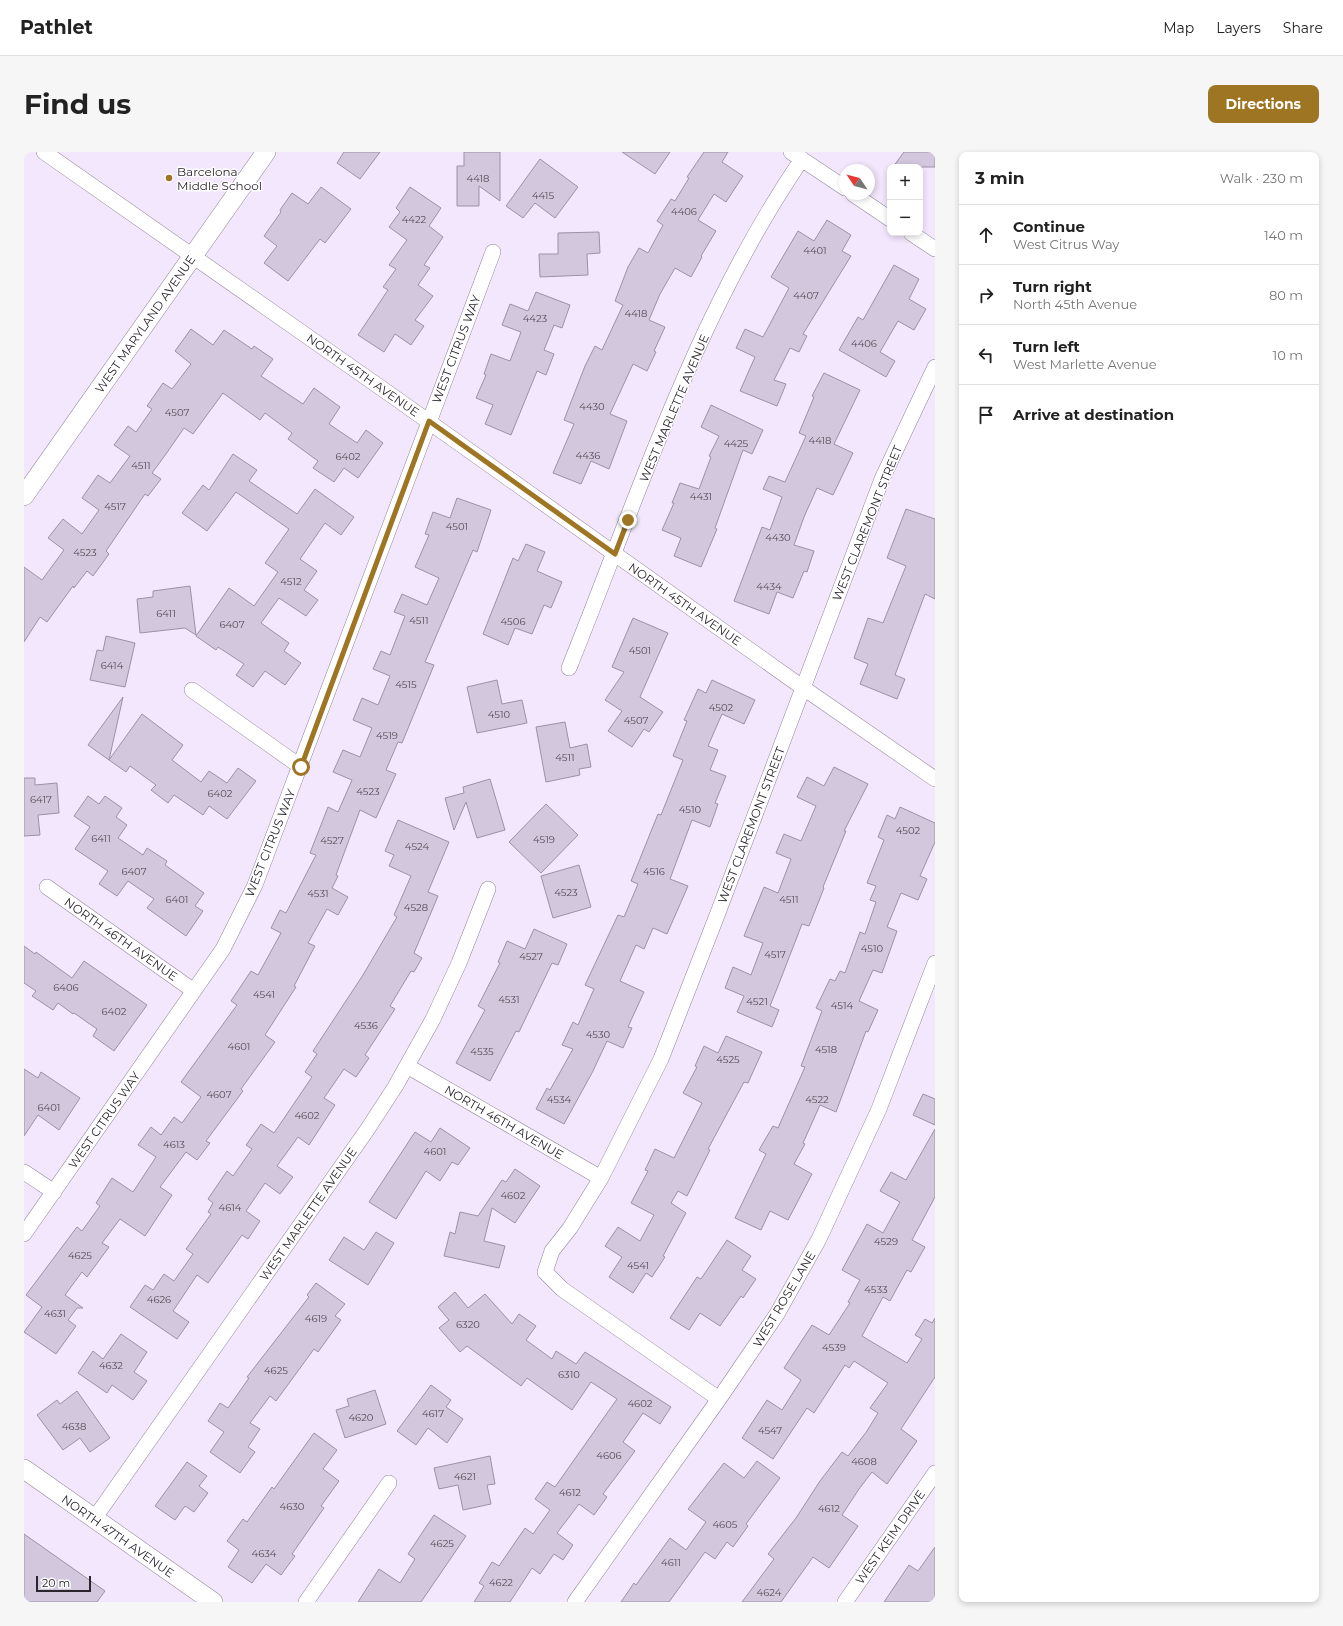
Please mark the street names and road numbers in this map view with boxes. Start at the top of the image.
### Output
street label: WEST MARYLAND AVENUE [92,252,198,396]
street label: WEST CITRUS WAY [428,292,484,405]
street label: NORTH 45TH AVENUE [304,330,422,420]
street label: WEST MARLETTE AVENUE [636,332,712,484]
street label: WEST CLAREMONT STREET [829,443,905,603]
street label: NORTH 45TH AVENUE [626,559,744,649]
street label: WEST CLAREMONT STREET [714,745,788,905]
street label: WEST CITRUS WAY [242,787,299,899]
street label: NORTH 46TH AVENUE [62,894,180,984]
street label: WEST CITRUS WAY [65,1068,143,1171]
street label: NORTH 46TH AVENUE [442,1082,566,1162]
street label: WEST MARLETTE AVENUE [256,1145,360,1283]
street label: WEST ROSE LANE [749,1248,819,1350]
street label: WEST KEIM DRIVE [852,1487,928,1587]
street label: NORTH 47TH AVENUE [59,1491,177,1581]

